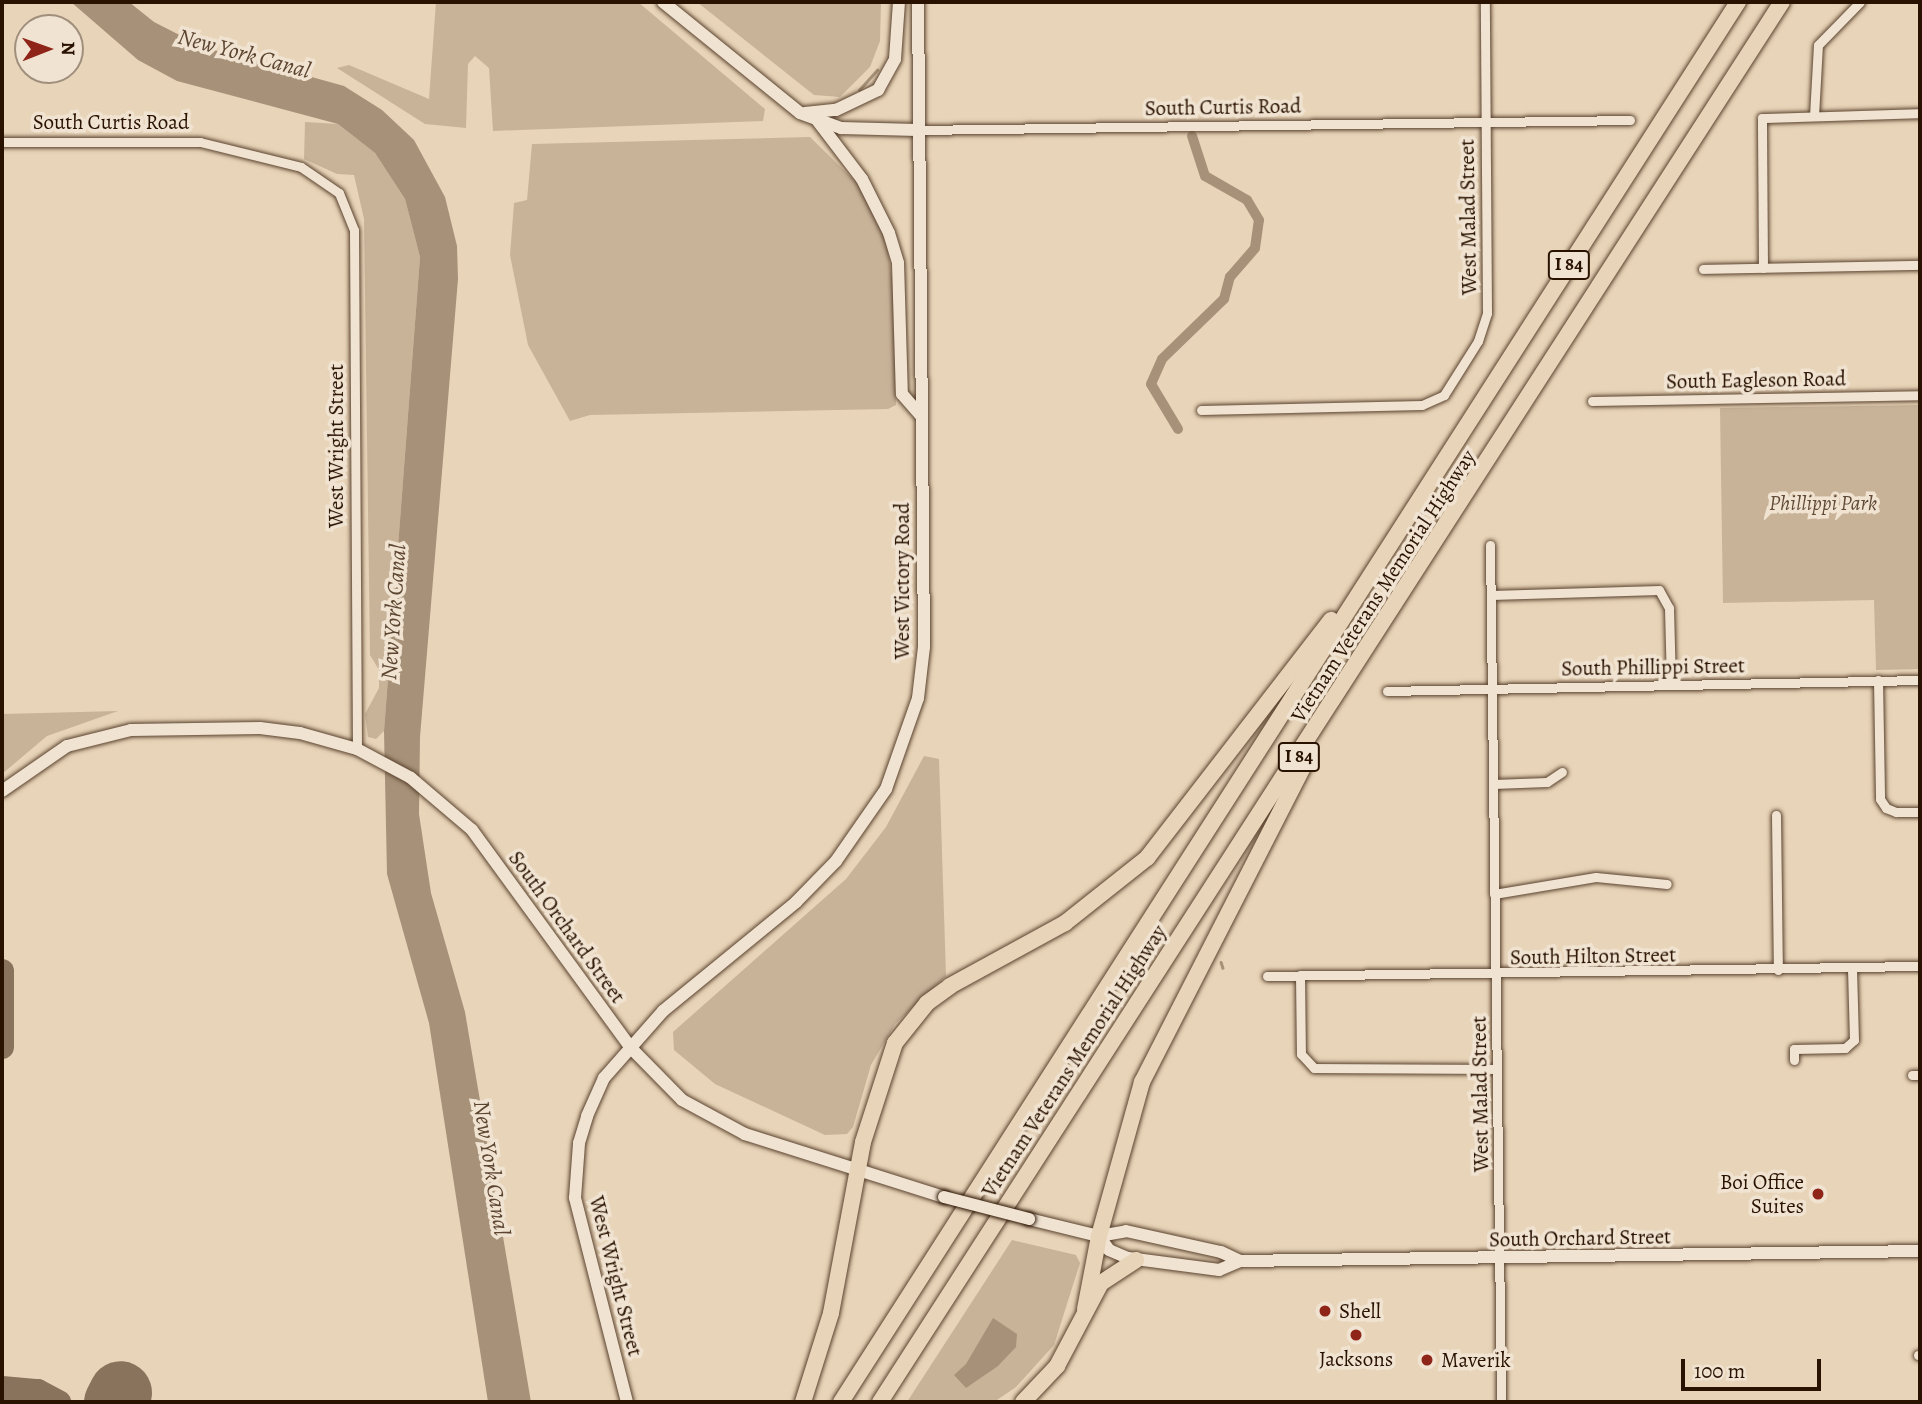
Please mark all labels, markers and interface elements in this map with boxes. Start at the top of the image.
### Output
north arrow [14,14,84,84]
water label: New York Canal [175,23,313,85]
text: N [55,42,81,56]
street label: South Curtis Road [1145,93,1301,121]
street label: South Curtis Road [33,109,189,135]
street label: West Malad Street [1454,139,1482,295]
road number: I 84 [1546,249,1592,280]
street label: West Wright Street [323,364,349,528]
street label: South Eagleson Road [1666,366,1846,394]
street label: Vietnam Veterans Memorial Highway [1285,445,1481,727]
park label: Phillippi Park [1769,490,1877,516]
street label: West Victory Road [889,503,915,659]
water label: New York Canal [375,543,413,681]
street label: South Phillippi Street [1561,653,1745,681]
road number: I 84 [1276,742,1322,772]
street label: South Orchard Street [503,846,631,1008]
street label: Vietnam Veterans Memorial Highway [976,920,1172,1202]
street label: South Hilton Street [1510,942,1676,970]
street label: West Malad Street [1466,1016,1494,1172]
water label: New York Canal [467,1099,515,1237]
place label: Boi Office Suites [1720,1169,1804,1219]
marker: Boi Office Suites [1810,1186,1826,1202]
street label: West Wright Street [584,1193,648,1359]
street label: South Orchard Street [1489,1224,1671,1252]
place label: Shell [1339,1298,1381,1324]
marker: Shell [1317,1303,1333,1319]
marker: Jacksons [1348,1327,1364,1343]
scale bar [1684,1344,1824,1388]
place label: Jacksons [1319,1346,1393,1372]
place label: Maverik [1441,1347,1511,1373]
marker: Maverik [1419,1352,1435,1368]
text: 100 m [1694,1357,1745,1385]

